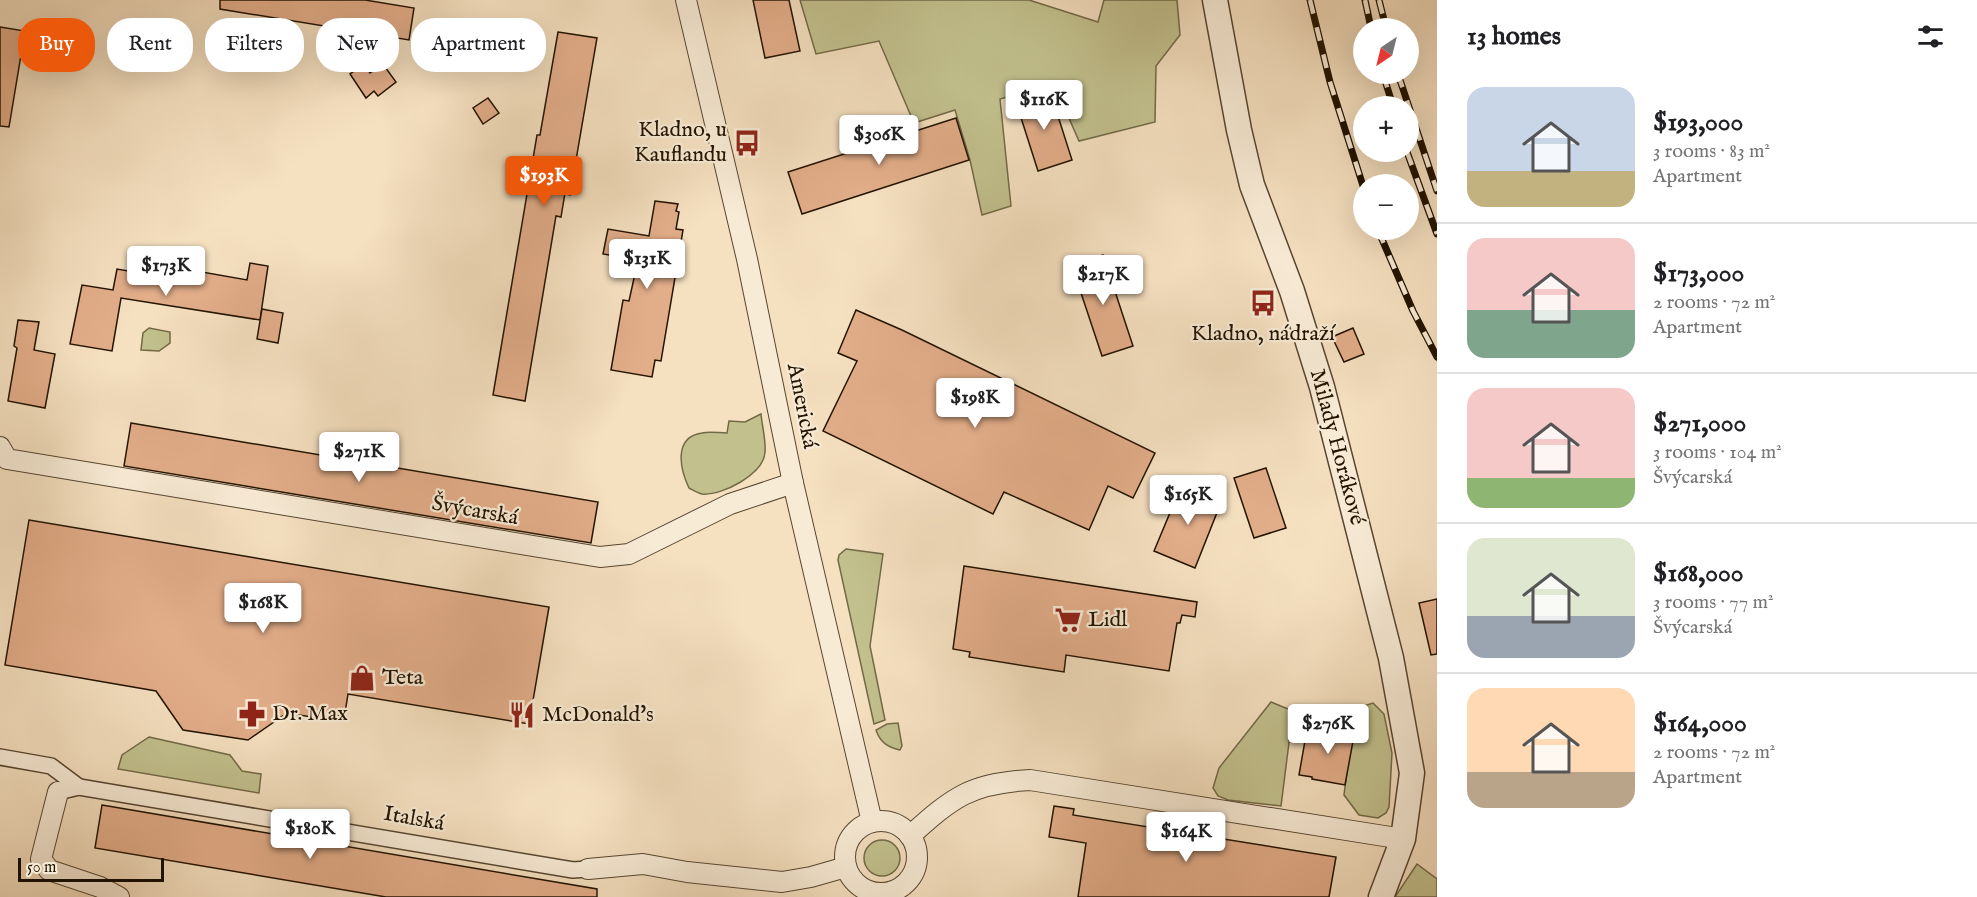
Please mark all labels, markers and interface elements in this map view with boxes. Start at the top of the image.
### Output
chip: Buy [18,18,95,72]
chip: Rent [107,18,193,72]
chip: Filters [205,18,304,72]
chip: New [316,18,399,72]
chip: Apartment [411,18,546,72]
north arrow [1353,18,1419,84]
map controls [1353,18,1419,240]
text: 13 homes [1467,20,1561,53]
icon: filters [1914,20,1947,53]
pin: $116K [1002,80,1086,131]
text: $116K [1020,87,1068,112]
button: + [1353,96,1419,162]
text: $193,000 [1653,106,1743,139]
icon: home [1515,111,1587,183]
pin: $306K [837,115,921,166]
place label: Kladno, u Kauflandu [634,116,727,169]
text: $306K [853,122,905,147]
bus stop icon: Kladno, u Kauflandu [732,128,762,158]
text: 3 rooms · 83 m² [1653,139,1770,164]
pin: $193K [502,156,586,207]
text: $193K [519,163,569,188]
text: Apartment [1653,164,1742,189]
button: − [1353,174,1419,240]
pin: $131K [605,239,689,290]
pin: $173K [124,246,208,297]
text: $131K [623,246,671,271]
text: $173K [141,253,191,278]
pin: $217K [1061,255,1145,306]
text: $173,000 [1653,257,1744,290]
text: $217K [1077,262,1129,287]
icon: home [1515,262,1587,334]
bus stop icon: Kladno, nádraží [1248,288,1278,318]
text: 2 rooms · 72 m² [1653,290,1775,315]
text: Apartment [1653,315,1742,340]
place label: Kladno, nádraží [1191,320,1337,348]
street label: Americká [780,360,824,452]
street label: Milady Horákové [1303,366,1371,528]
pin: $198K [933,378,1017,429]
text: $198K [950,385,1000,410]
text: $271,000 [1653,407,1746,440]
icon: home [1515,412,1587,484]
pin: $271K [317,432,401,483]
text: $271K [333,439,385,464]
text: 3 rooms · 104 m² [1653,440,1782,465]
text: Švýcarská [1653,465,1732,490]
pin: $165K [1146,475,1230,526]
text: $165K [1164,482,1212,507]
street label: Švýcarská [430,490,521,532]
text: $168,000 [1653,557,1743,590]
icon: home [1515,562,1587,634]
pin: $168K [221,583,305,634]
text: $168K [238,590,288,615]
text: 3 rooms · 77 m² [1653,590,1773,615]
supermarket icon: Lidl [1053,605,1083,635]
place label: Lidl [1088,606,1127,634]
text: Švýcarská [1653,615,1732,640]
shop icon: Teta [347,663,377,693]
place label: Teta [382,664,424,692]
pharmacy icon: Dr. Max [237,699,267,729]
place label: Dr. Max [272,700,348,728]
restaurant icon: McDonald's [507,700,537,730]
place label: McDonald's [542,701,654,729]
pin: $276K [1286,704,1370,755]
text: $164,000 [1653,707,1747,740]
text: $276K [1302,711,1354,736]
icon: home [1515,712,1587,784]
text: 2 rooms · 72 m² [1653,740,1775,765]
text: Apartment [1653,765,1742,790]
street label: Italská [381,800,447,838]
pin: $180K [268,809,352,860]
pin: $164K [1144,812,1228,863]
text: $180K [285,816,335,841]
text: $164K [1160,819,1212,844]
scale bar [18,855,164,882]
text: 50 m [27,858,56,878]

